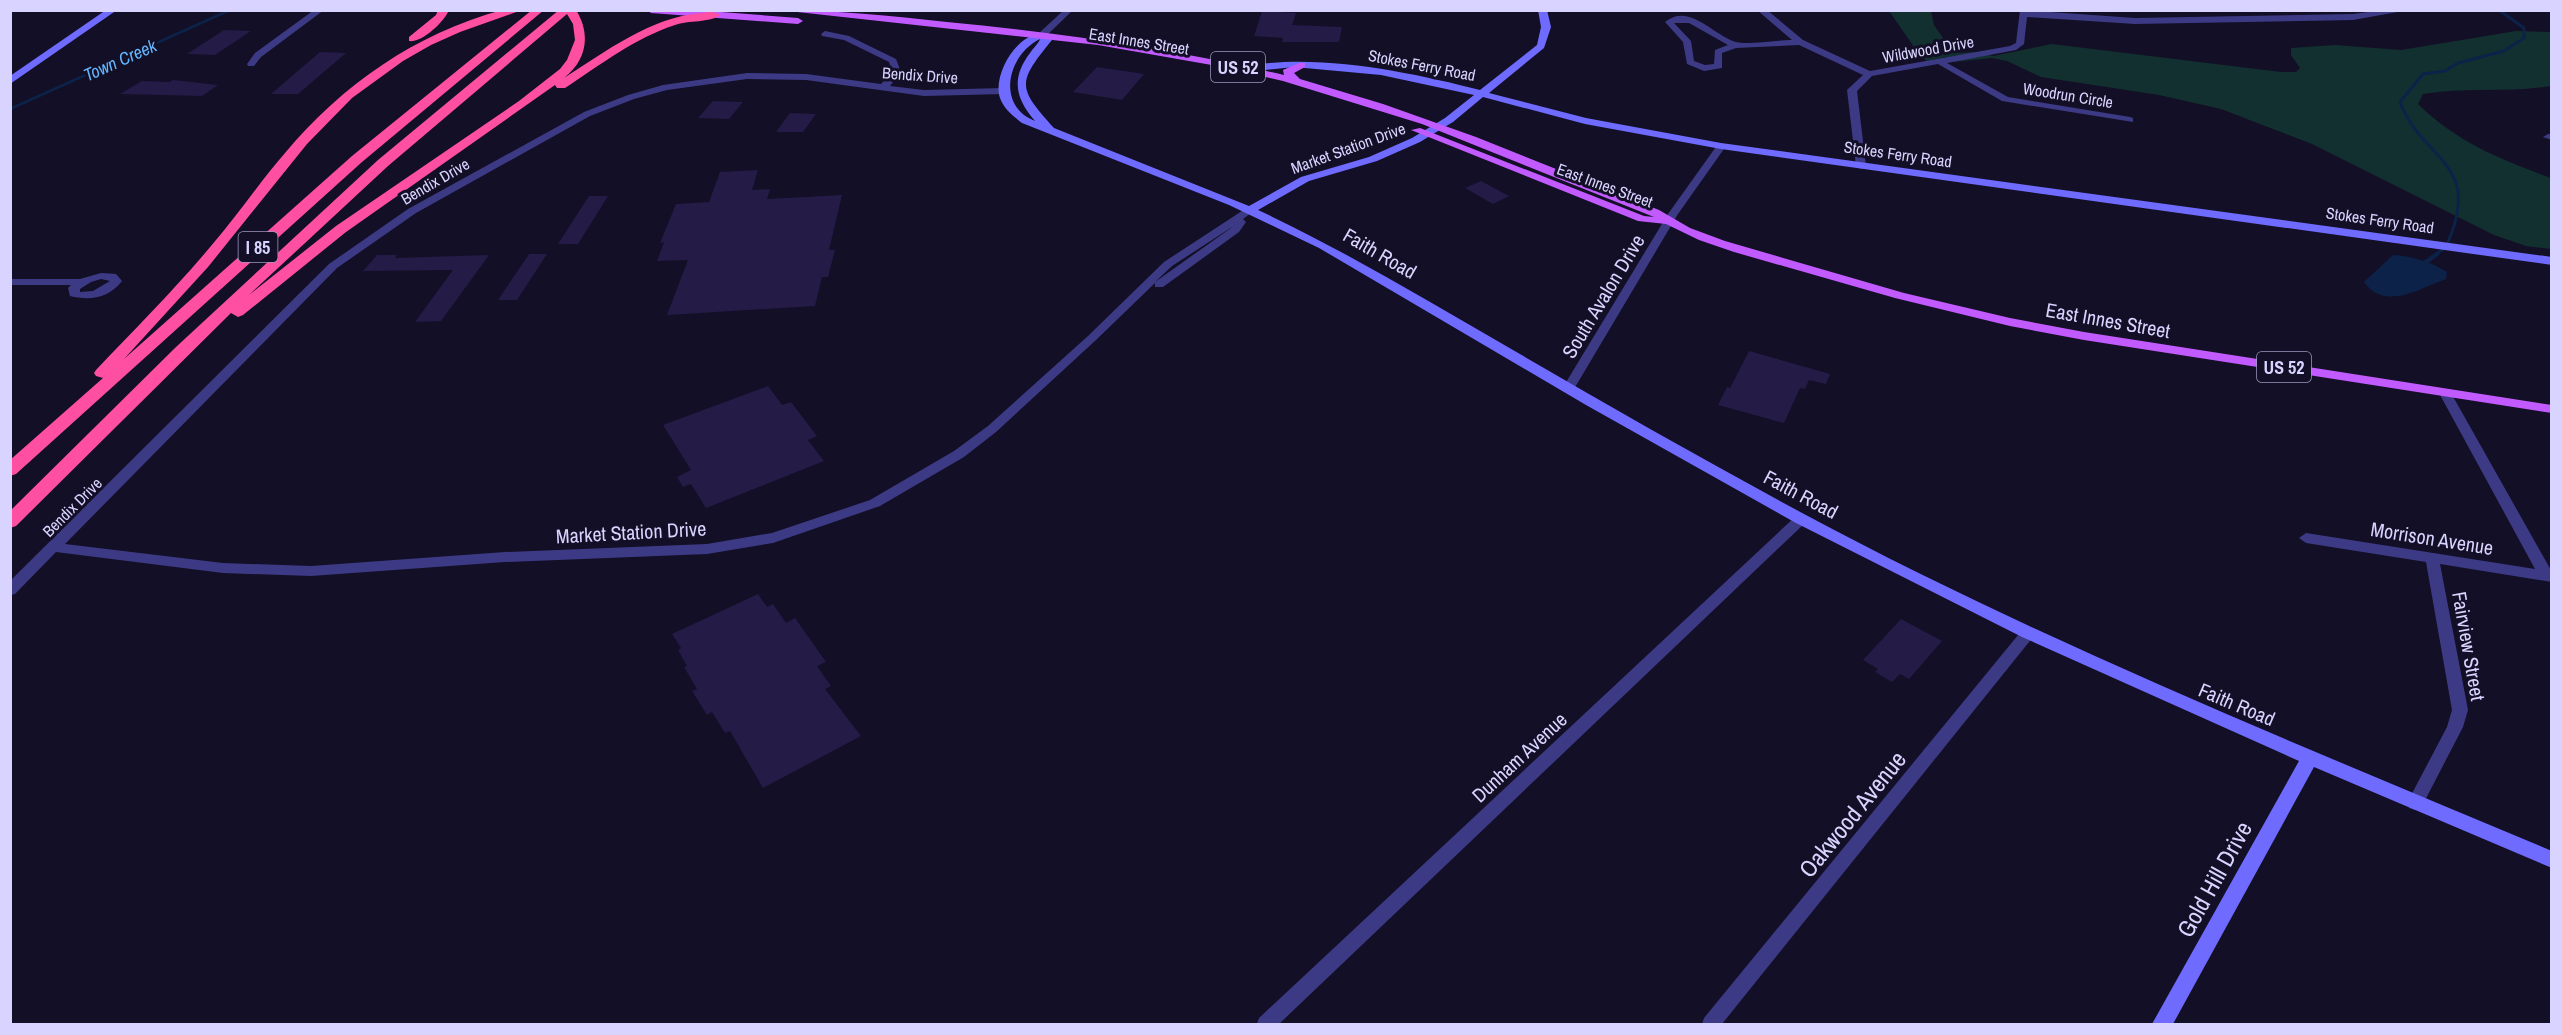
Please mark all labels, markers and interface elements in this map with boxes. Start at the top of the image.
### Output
street label: East Innes Street [1088,22,1191,60]
street label: Wildwood Drive [1880,30,1976,68]
water label: Town Creek [79,33,161,87]
street label: Stokes Ferry Road [1367,44,1477,86]
road number: US 52 [1211,52,1265,82]
street label: Bendix Drive [881,61,959,89]
street label: Woodrun Circle [2021,77,2115,113]
street label: Market Station Drive [1288,117,1408,179]
street label: Stokes Ferry Road [1843,136,1953,172]
street label: Bendix Drive [397,153,473,209]
street label: East Innes Street [1554,157,1656,213]
street label: Stokes Ferry Road [2325,202,2435,238]
street label: Faith Road [1338,221,1422,285]
street label: South Avalon Drive [1555,229,1651,363]
road number: I 85 [238,232,278,262]
street label: East Innes Street [2044,296,2173,344]
road number: US 52 [2257,352,2311,382]
street label: Faith Road [1759,463,1843,525]
street label: Bendix Drive [37,472,107,542]
street label: Market Station Drive [555,515,707,549]
street label: Morrison Avenue [2369,515,2495,561]
street label: Fairview Street [2446,589,2492,703]
street label: Faith Road [2195,676,2279,732]
street label: Dunham Avenue [1466,706,1572,808]
street label: Oakwood Avenue [1791,744,1913,884]
street label: Gold Hill Drive [2169,815,2259,943]

